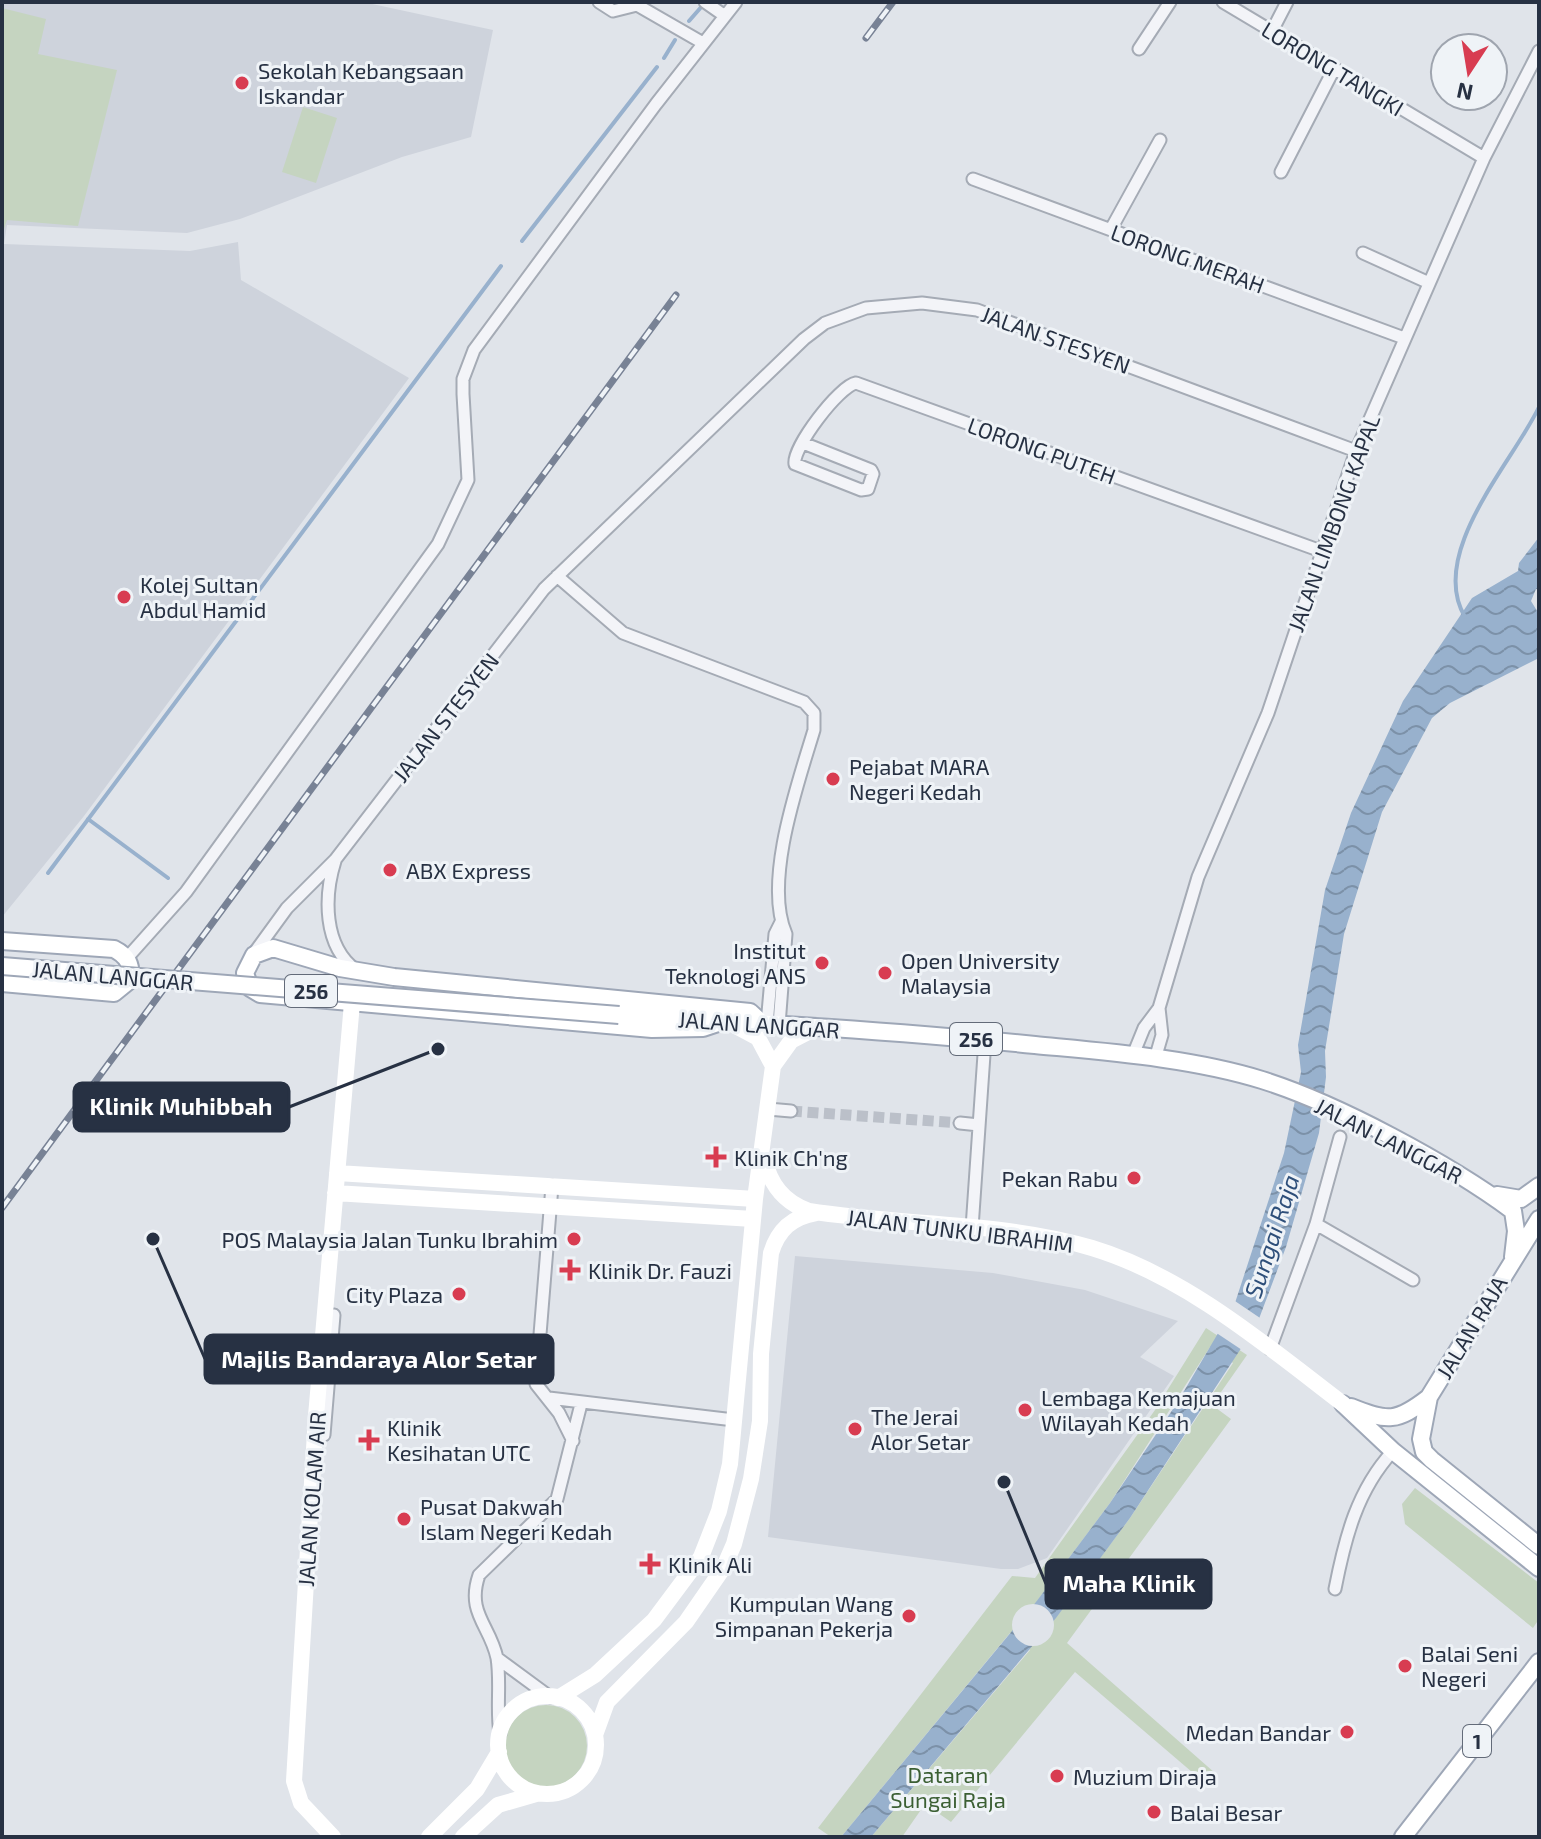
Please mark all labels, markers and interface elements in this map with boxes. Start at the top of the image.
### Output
street label: LORONG TANGKI [1257,15,1409,121]
north arrow [1429,32,1509,112]
place label: Sekolah Kebangsaan Iskandar [258,57,464,108]
marker: Sekolah Kebangsaan Iskandar [233,74,251,92]
text: N [1454,78,1475,107]
street label: LORONG MERAH [1108,218,1268,298]
street label: JALAN STESYEN [978,300,1134,378]
street label: LORONG PUTEH [964,411,1120,489]
street label: JALAN LIMBONG KAPAL [1282,411,1384,635]
place label: Kolej Sultan Abdul Hamid [140,571,266,622]
marker: Kolej Sultan Abdul Hamid [115,588,133,606]
street label: JALAN STESYEN [387,647,503,787]
place label: Pejabat MARA Negeri Kedah [849,753,990,804]
marker: Pejabat MARA Negeri Kedah [824,770,842,788]
place label: ABX Express [406,857,531,883]
marker: ABX Express [381,861,399,879]
place label: Institut Teknologi ANS [665,937,806,988]
place label: Open University Malaysia [901,947,1060,998]
marker: Institut Teknologi ANS [813,954,831,972]
street label: JALAN LANGGAR [31,955,195,995]
marker: Open University Malaysia [876,964,894,982]
road number: 256 [285,975,337,1007]
street label: JALAN LANGGAR [677,1005,841,1043]
road number: 256 [950,1023,1002,1055]
callout: Klinik Muhibbah [74,1083,289,1131]
text: Klinik Muhibbah [89,1091,273,1120]
street label: JALAN LANGGAR [1311,1092,1467,1188]
place label: Klinik Ch'ng [734,1144,848,1170]
marker: Klinik Ch'ng [705,1146,727,1168]
place label: Pekan Rabu [1002,1165,1118,1191]
marker: Pekan Rabu [1125,1169,1143,1187]
water label: Sungai Raja [1237,1171,1305,1301]
street label: JALAN TUNKU IBRAHIM [845,1203,1075,1257]
place label: POS Malaysia Jalan Tunku Ibrahim [221,1226,558,1252]
marker: POS Malaysia Jalan Tunku Ibrahim [565,1230,583,1248]
place label: Klinik Dr. Fauzi [588,1257,732,1283]
marker: Klinik Dr. Fauzi [559,1259,581,1281]
street label: JALAN RAJA [1430,1271,1512,1383]
place label: City Plaza [346,1281,443,1307]
marker: City Plaza [450,1285,468,1303]
callout: Majlis Bandaraya Alor Setar [205,1335,553,1383]
text: Majlis Bandaraya Alor Setar [221,1344,538,1373]
place label: Lembaga Kemajuan Wilayah Kedah [1041,1384,1236,1435]
marker: Lembaga Kemajuan Wilayah Kedah [1016,1401,1034,1419]
place label: The Jerai Alor Setar [871,1403,971,1454]
street label: JALAN KOLAM AIR [292,1411,330,1587]
place label: Klinik Kesihatan UTC [387,1414,531,1465]
marker: The Jerai Alor Setar [846,1420,864,1438]
marker: Klinik Kesihatan UTC [358,1429,380,1451]
place label: Pusat Dakwah Islam Negeri Kedah [420,1493,612,1544]
marker: Pusat Dakwah Islam Negeri Kedah [395,1510,413,1528]
place label: Klinik Ali [668,1551,752,1577]
marker: Klinik Ali [639,1553,661,1575]
callout: Maha Klinik [1046,1560,1211,1608]
text: Maha Klinik [1062,1568,1196,1597]
place label: Kumpulan Wang Simpanan Pekerja [715,1590,893,1642]
marker: Kumpulan Wang Simpanan Pekerja [900,1607,918,1625]
place label: Balai Seni Negeri [1421,1640,1518,1691]
marker: Balai Seni Negeri [1396,1657,1414,1675]
place label: Medan Bandar [1186,1719,1331,1745]
marker: Medan Bandar [1338,1723,1356,1741]
road number: 1 [1463,1725,1491,1757]
park label: Dataran Sungai Raja [890,1761,1006,1813]
place label: Muzium Diraja [1073,1763,1217,1790]
marker: Muzium Diraja [1048,1767,1066,1785]
place label: Balai Besar [1170,1799,1282,1825]
marker: Balai Besar [1145,1803,1163,1821]

